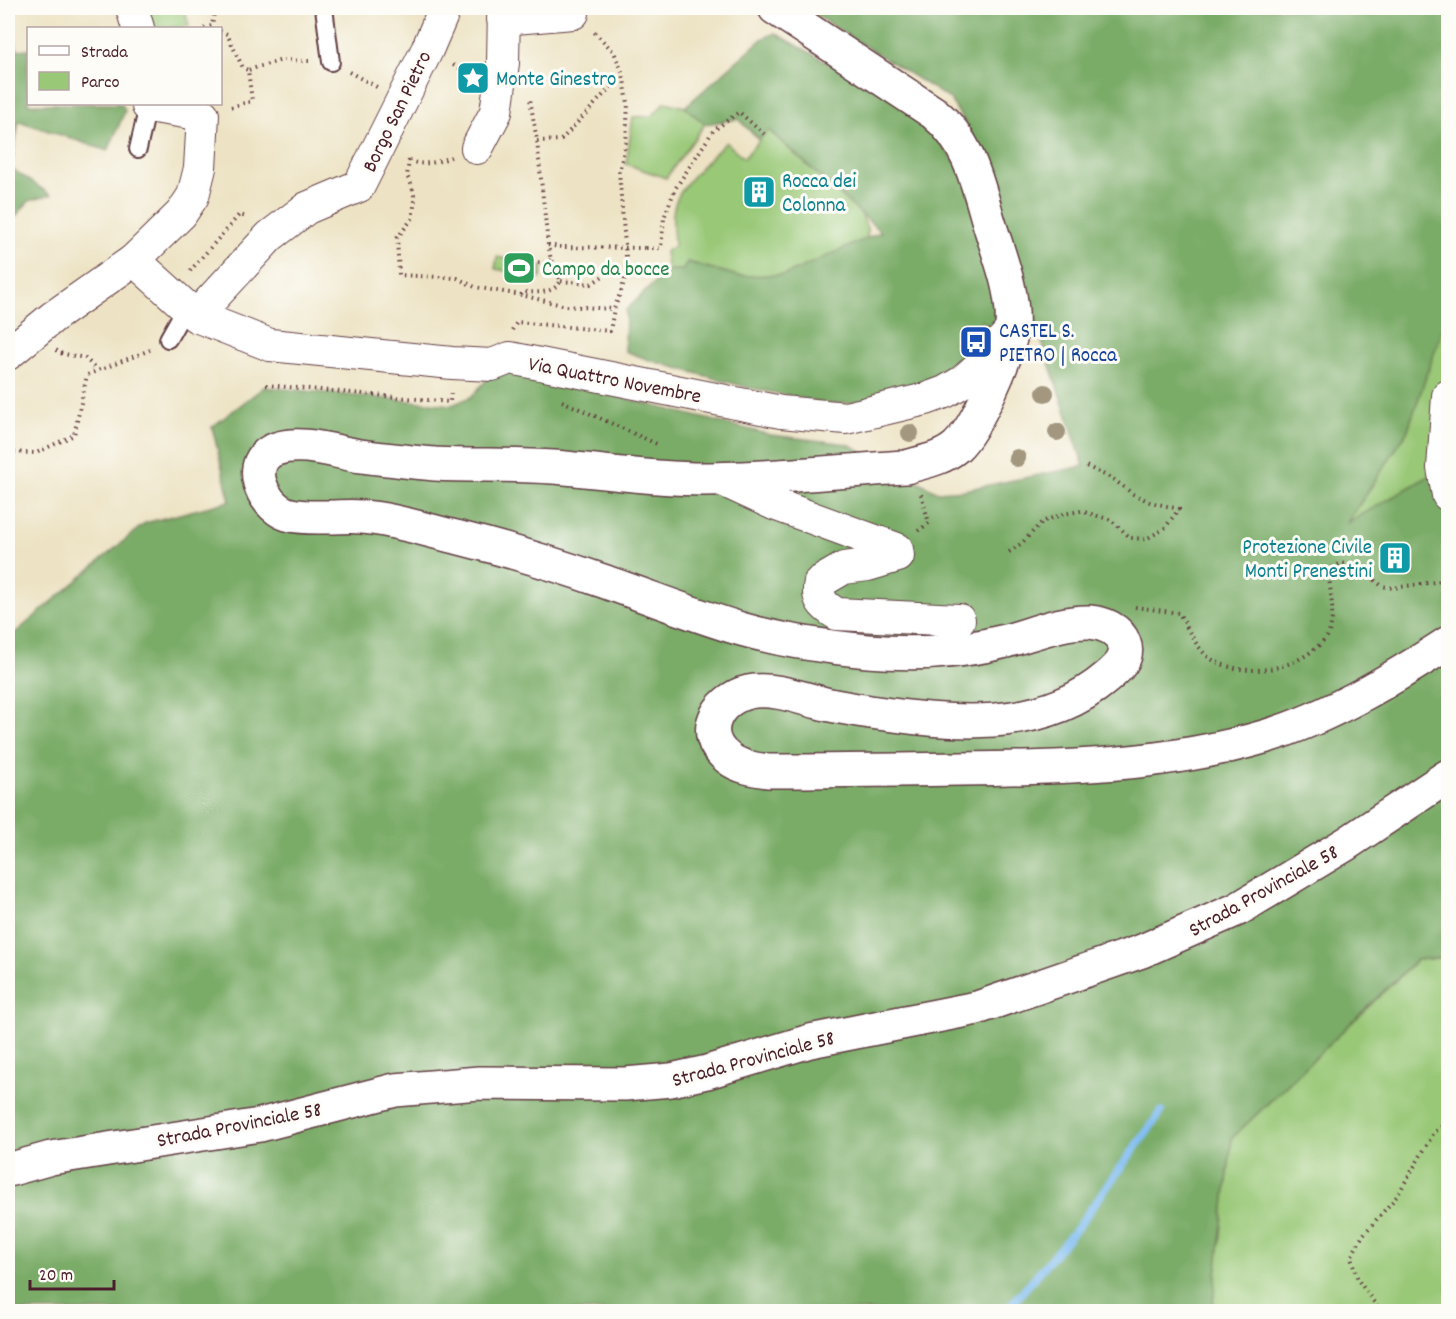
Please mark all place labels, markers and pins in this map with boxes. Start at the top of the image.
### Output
place icon: Monte Ginestro [455,60,491,96]
place label: Monte Ginestro [496,66,616,96]
place label: Rocca dei Colonna [782,168,856,222]
building icon: Rocca dei Colonna [741,174,777,210]
sports icon: Campo da bocce [501,250,537,286]
place label: Campo da bocce [542,256,670,286]
place label: CASTEL S. PIETRO | Rocca [999,318,1118,372]
bus stop icon: CASTEL S. PIETRO | Rocca [958,324,994,360]
place label: Protezione Civile Monti Prenestini [1242,534,1372,588]
building icon: Protezione Civile Monti Prenestini [1377,540,1413,576]

